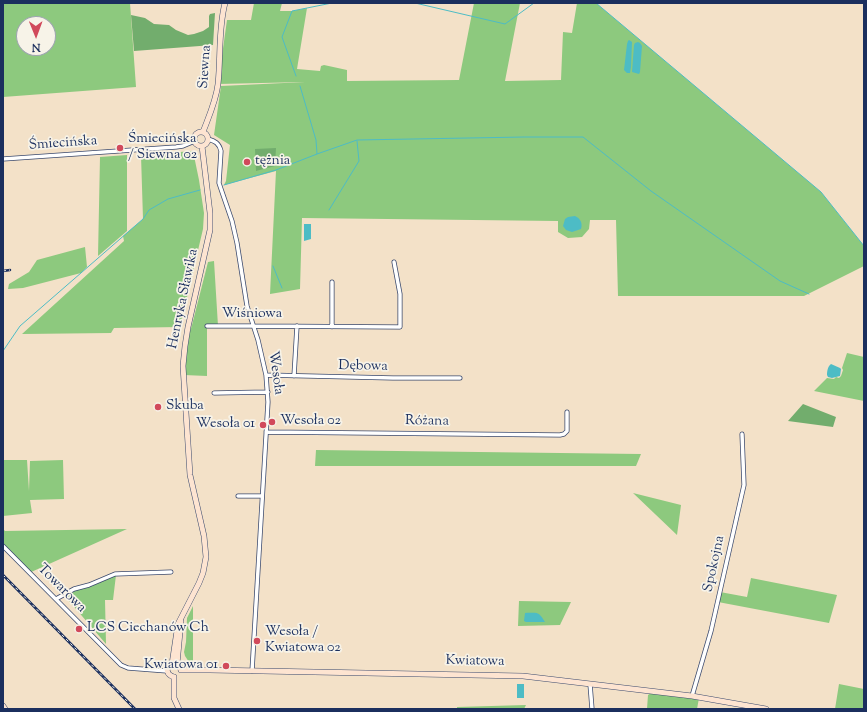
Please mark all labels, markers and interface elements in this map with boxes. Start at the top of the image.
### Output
north arrow [16,16,56,56]
text: N [32,39,41,55]
street label: Siewna [196,45,216,89]
place label: Śmiecińska / Siewna 02 [128,132,197,164]
street label: Śmiecińska [28,133,98,155]
marker: Śmiecińska / Siewna 02 [115,143,125,153]
place label: tężnia [255,154,290,170]
marker: tężnia [242,157,252,167]
street label: Henryka Sławika [165,247,203,351]
street label: Wiśniowa [222,307,282,323]
street label: Wesoła [264,350,286,396]
street label: Dębowa [338,358,388,376]
place label: Skuba [166,399,204,415]
marker: Skuba [153,402,163,412]
street label: Różana [405,413,449,431]
place label: Wesoła 02 [280,414,341,430]
place label: Wesoła 01 [196,417,255,433]
marker: Wesoła 02 [267,417,277,427]
marker: Wesoła 01 [258,420,268,430]
street label: Spokojna [701,534,729,594]
street label: Towarowa [33,561,89,617]
place label: LCS Ciechanów Ch [87,621,209,637]
marker: LCS Ciechanów Ch [74,624,84,634]
place label: Wesoła / Kwiatowa 02 [265,625,341,658]
marker: Wesoła / Kwiatowa 02 [252,636,262,646]
street label: Kwiatowa [445,653,505,671]
place label: Kwiatowa 01 [144,658,218,674]
marker: Kwiatowa 01 [221,661,231,671]

